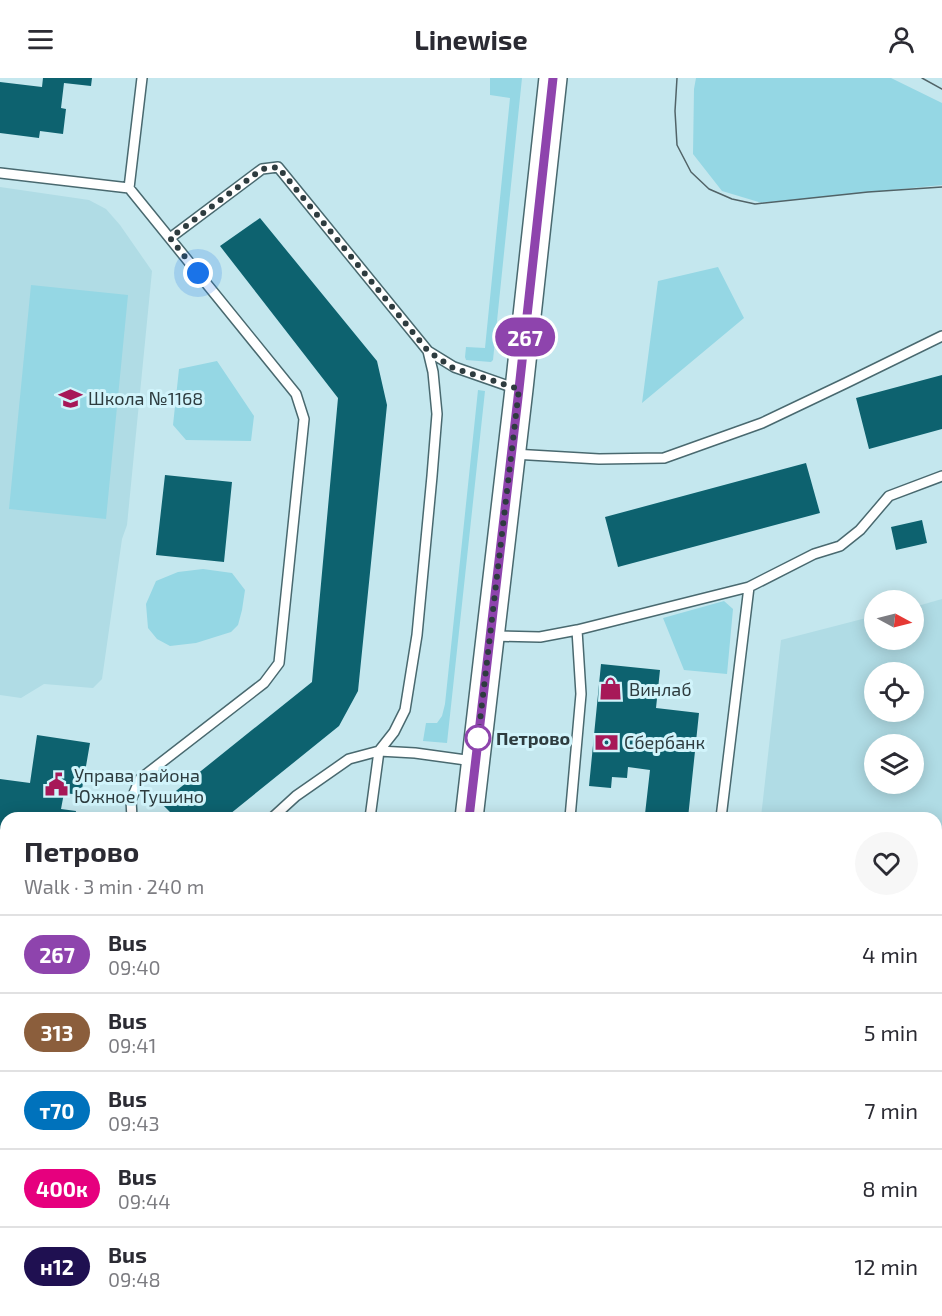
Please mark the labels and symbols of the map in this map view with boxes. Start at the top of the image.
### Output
your location [183,258,213,288]
line badge: 267 [490,318,560,356]
school or university icon: Школа №1168 [57,385,83,411]
place label: Школа №1168 [88,387,203,409]
north arrow [864,590,924,650]
shop icon: Винлаб [598,676,624,702]
place label: Винлаб [629,678,692,700]
marker: Петрово [465,725,491,751]
place label: Петрово [496,727,570,749]
bank icon: Сбербанк [593,729,619,755]
place label: Сбербанк [624,731,706,753]
place label: Управа района Южное Тушино [74,764,204,807]
public building icon: Управа района Южное Тушино [43,772,69,798]

